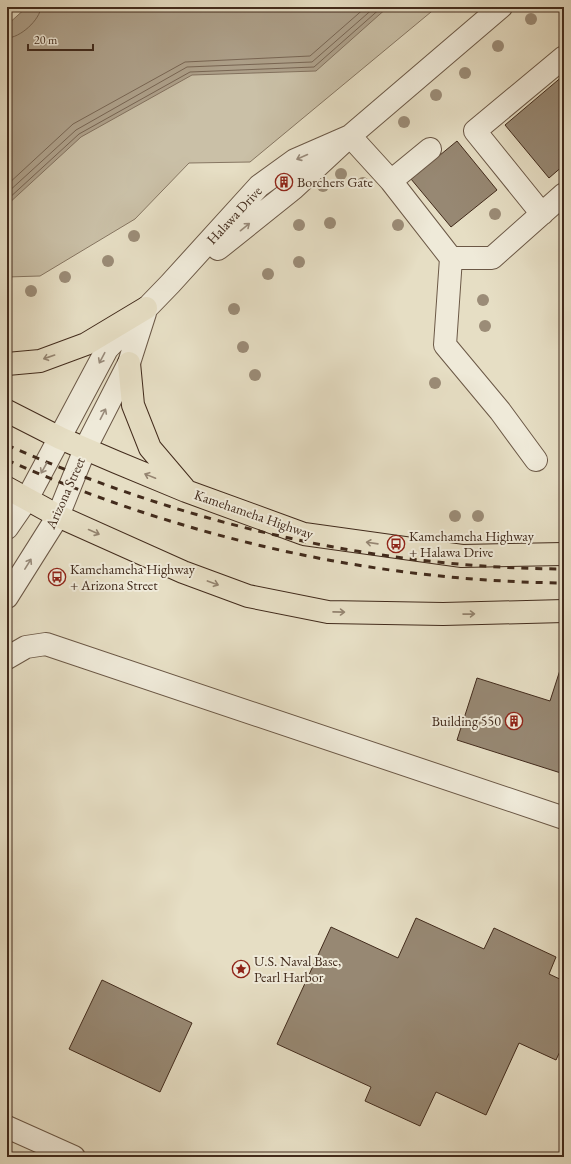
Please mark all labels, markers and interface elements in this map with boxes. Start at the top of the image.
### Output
scale bar [28,26,93,52]
text: 20 m [34,32,58,48]
one-way arrow [296,154,308,161]
building icon: Borchers Gate [274,172,294,192]
place label: Borchers Gate [297,173,373,191]
street label: Halawa Drive [202,182,266,248]
one-way arrow [240,222,251,231]
one-way arrow [98,352,106,364]
one-way arrow [43,354,56,361]
one-way arrow [100,408,107,420]
street label: Arizona Street [41,454,89,533]
one-way arrow [39,462,47,474]
one-way arrow [144,471,156,479]
street label: Kamehameha Highway [192,485,317,543]
place label: Kamehameha Highway + Halawa Drive [409,527,535,561]
one-way arrow [88,529,100,536]
bus stop icon: Kamehameha Highway + Halawa Drive [386,534,406,554]
one-way arrow [366,539,379,547]
one-way arrow [24,559,32,570]
place label: Kamehameha Highway + Arizona Street [70,560,196,594]
bus stop icon: Kamehameha Highway + Arizona Street [47,567,67,587]
one-way arrow [207,580,219,588]
one-way arrow [332,608,345,616]
one-way arrow [462,610,475,617]
building icon: Building 550 [504,711,524,731]
place label: Building 550 [432,712,501,730]
place label: U.S. Naval Base, Pearl Harbor [254,952,341,986]
place icon: U.S. Naval Base, Pearl Harbor [231,959,251,979]

